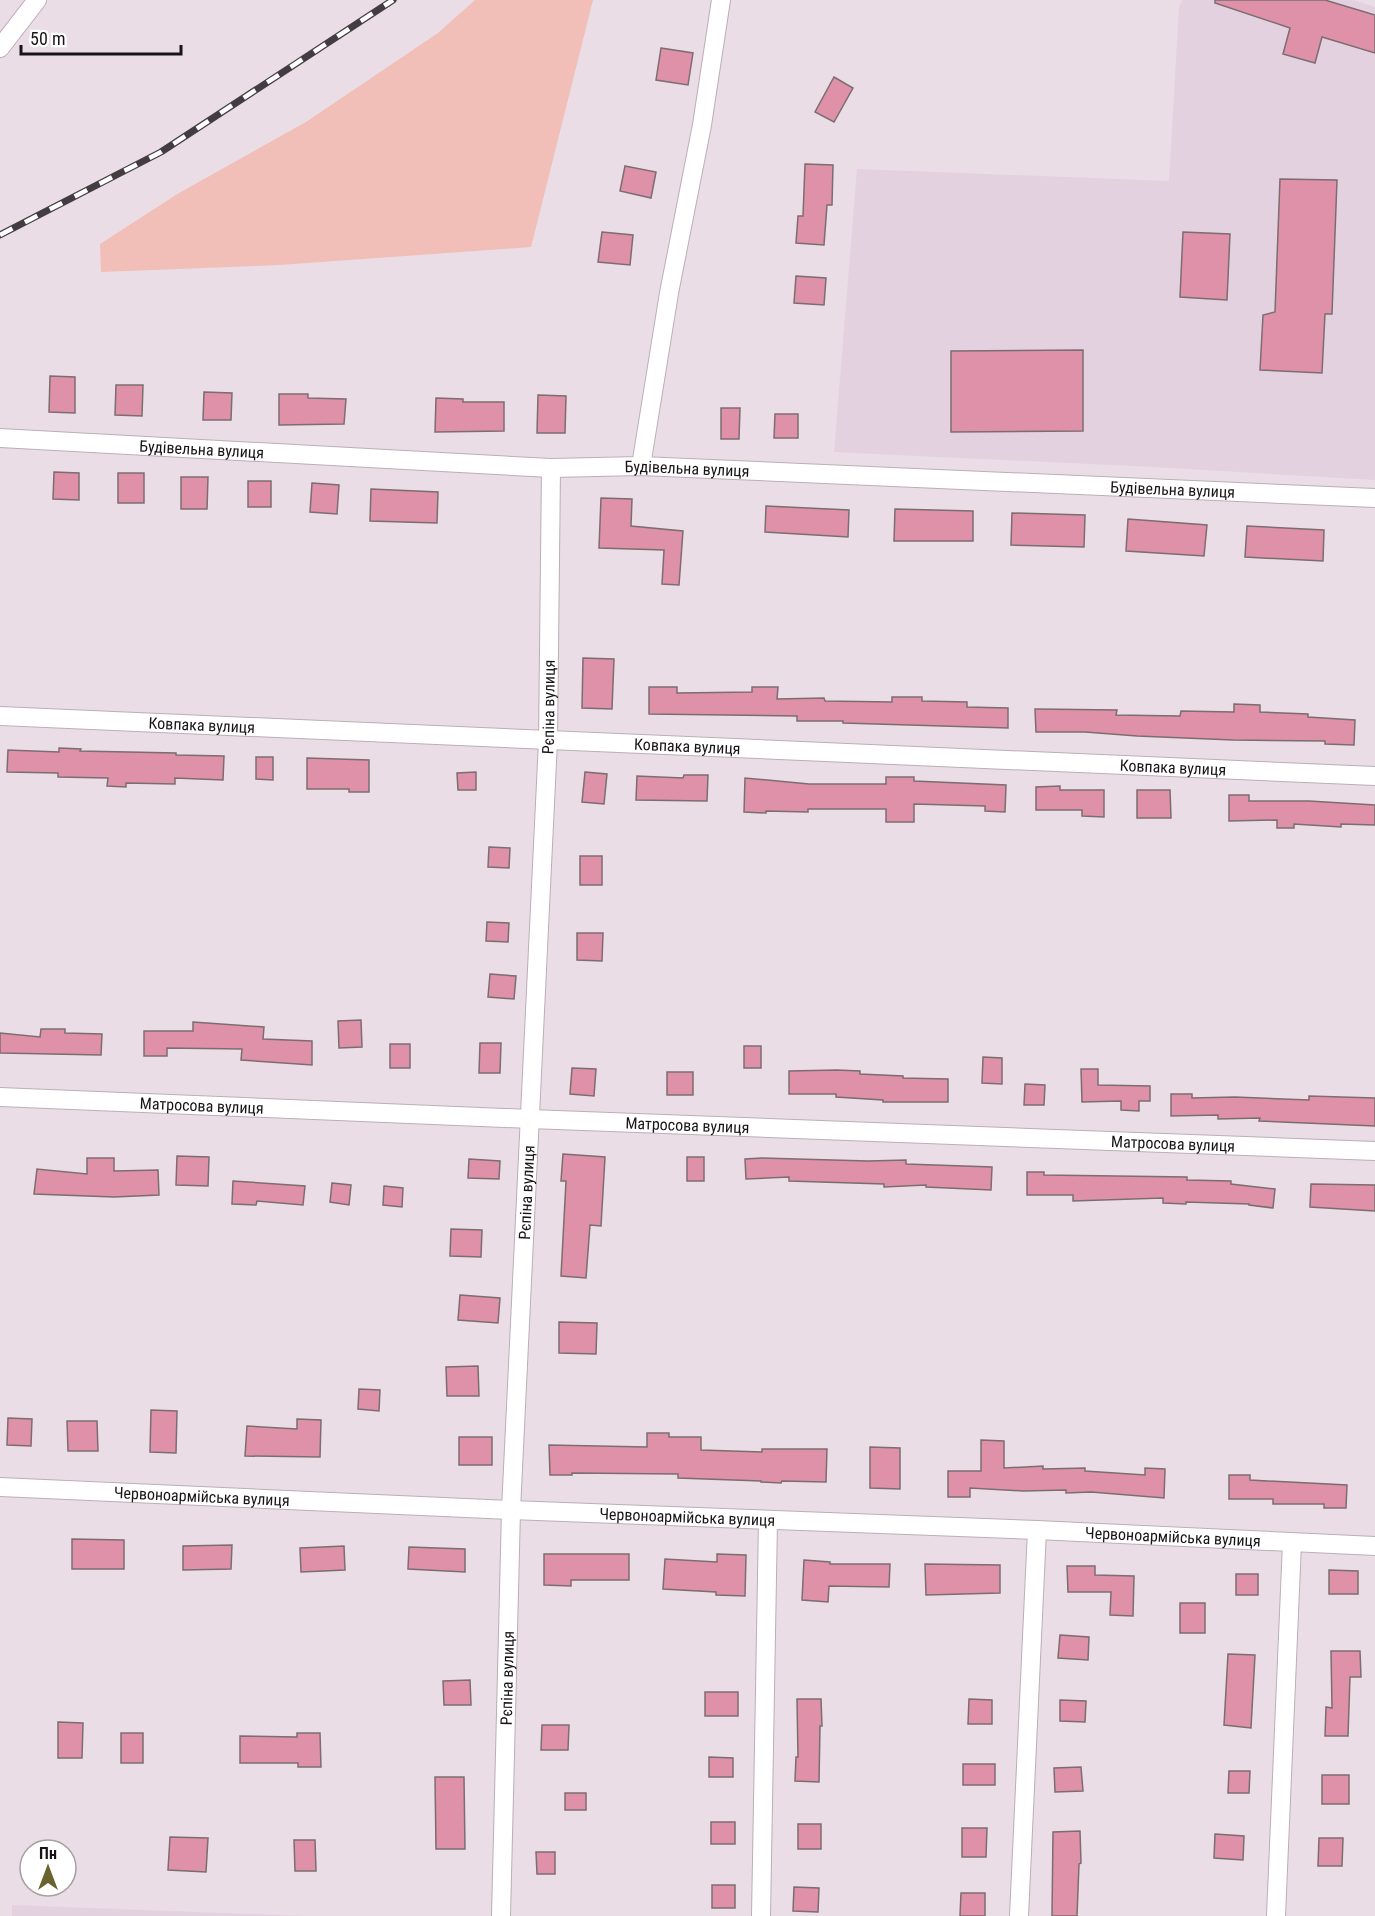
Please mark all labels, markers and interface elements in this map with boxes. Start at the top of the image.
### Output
scale bar [21,18,182,56]
text: 50 m [30,28,65,49]
street label: Будівельна вулиця [139,436,265,462]
street label: Будівельна вулиця [624,456,750,480]
street label: Будівельна вулиця [1110,477,1236,501]
street label: Рєпіна вулиця [538,660,558,755]
street label: Ковпака вулиця [148,713,255,737]
street label: Ковпака вулиця [634,734,741,758]
street label: Ковпака вулиця [1119,755,1227,779]
street label: Матросова вулиця [139,1093,264,1117]
street label: Матросова вулиця [625,1113,750,1137]
street label: Матросова вулиця [1111,1132,1235,1155]
street label: Рєпіна вулиця [515,1145,538,1240]
street label: Червоноармійська вулиця [113,1483,290,1510]
street label: Червоноармійська вулиця [599,1504,776,1530]
street label: Червоноармійська вулиця [1085,1523,1261,1550]
street label: Рєпіна вулиця [496,1631,518,1726]
north arrow [18,1838,78,1898]
text: Пн [39,1844,57,1863]

